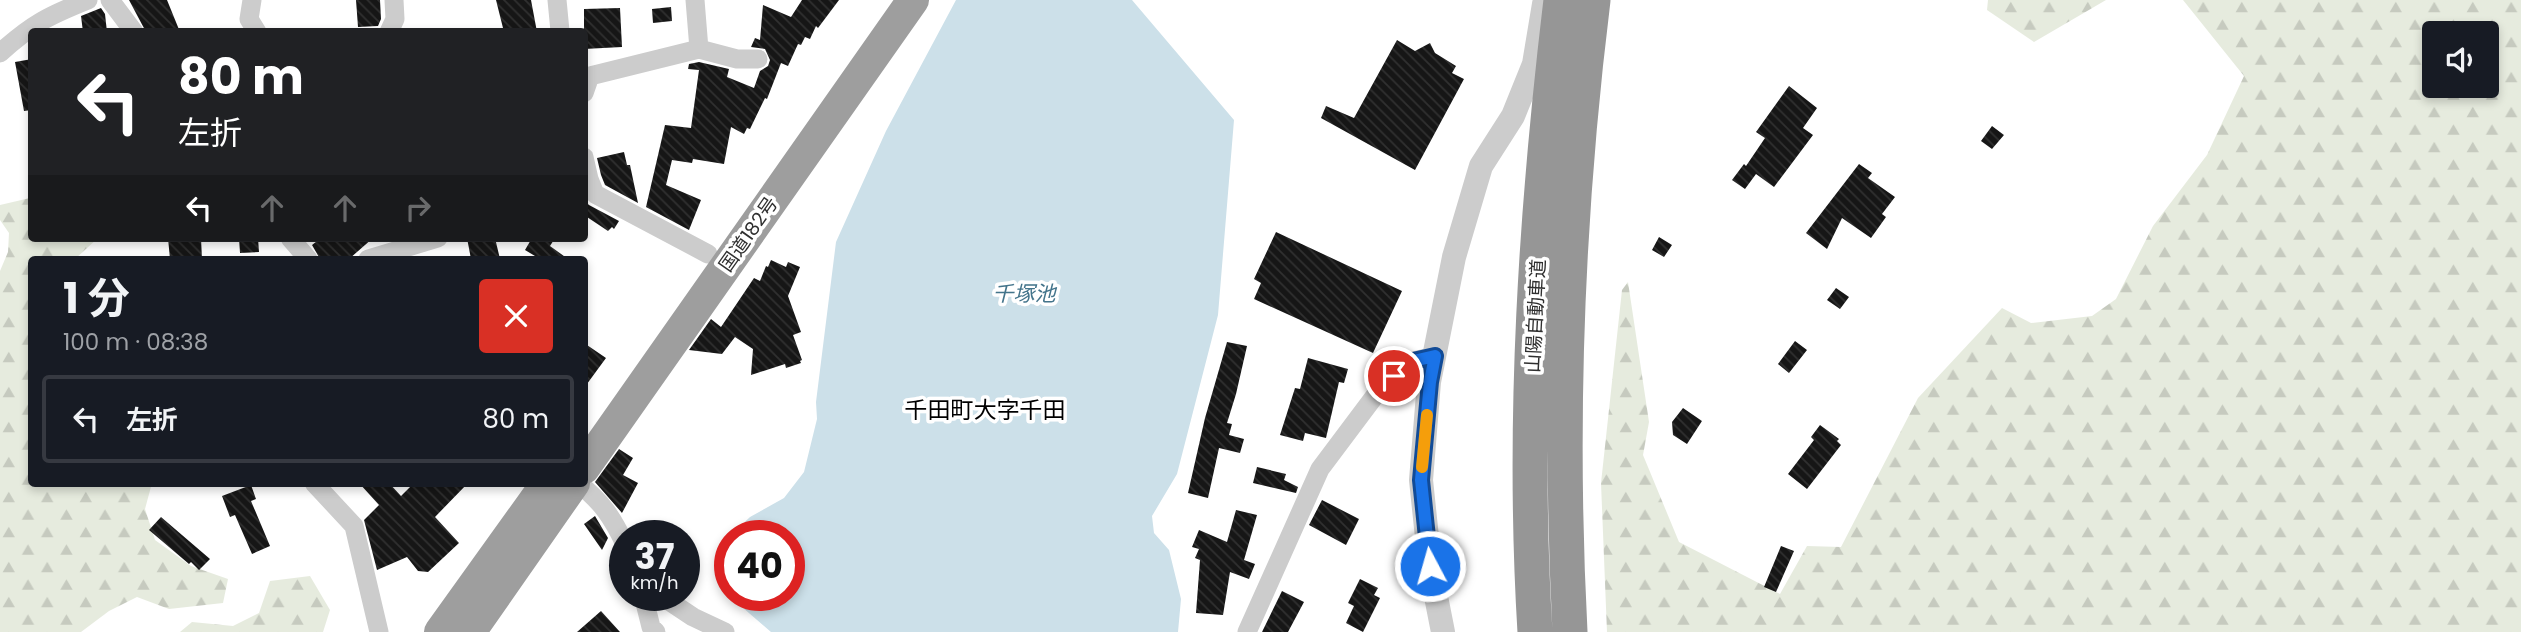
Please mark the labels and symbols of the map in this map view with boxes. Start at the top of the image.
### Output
street label: 国道182号 [713,191,784,277]
street label: 山陽自動車道 [1519,258,1552,374]
water label: 千塚池 [993,279,1057,308]
pin [1364,346,1424,406]
district label: 千田町大字千田 [905,394,1066,426]
speed limit sign: 40 [714,520,805,611]
position arrow [1393,529,1467,603]

